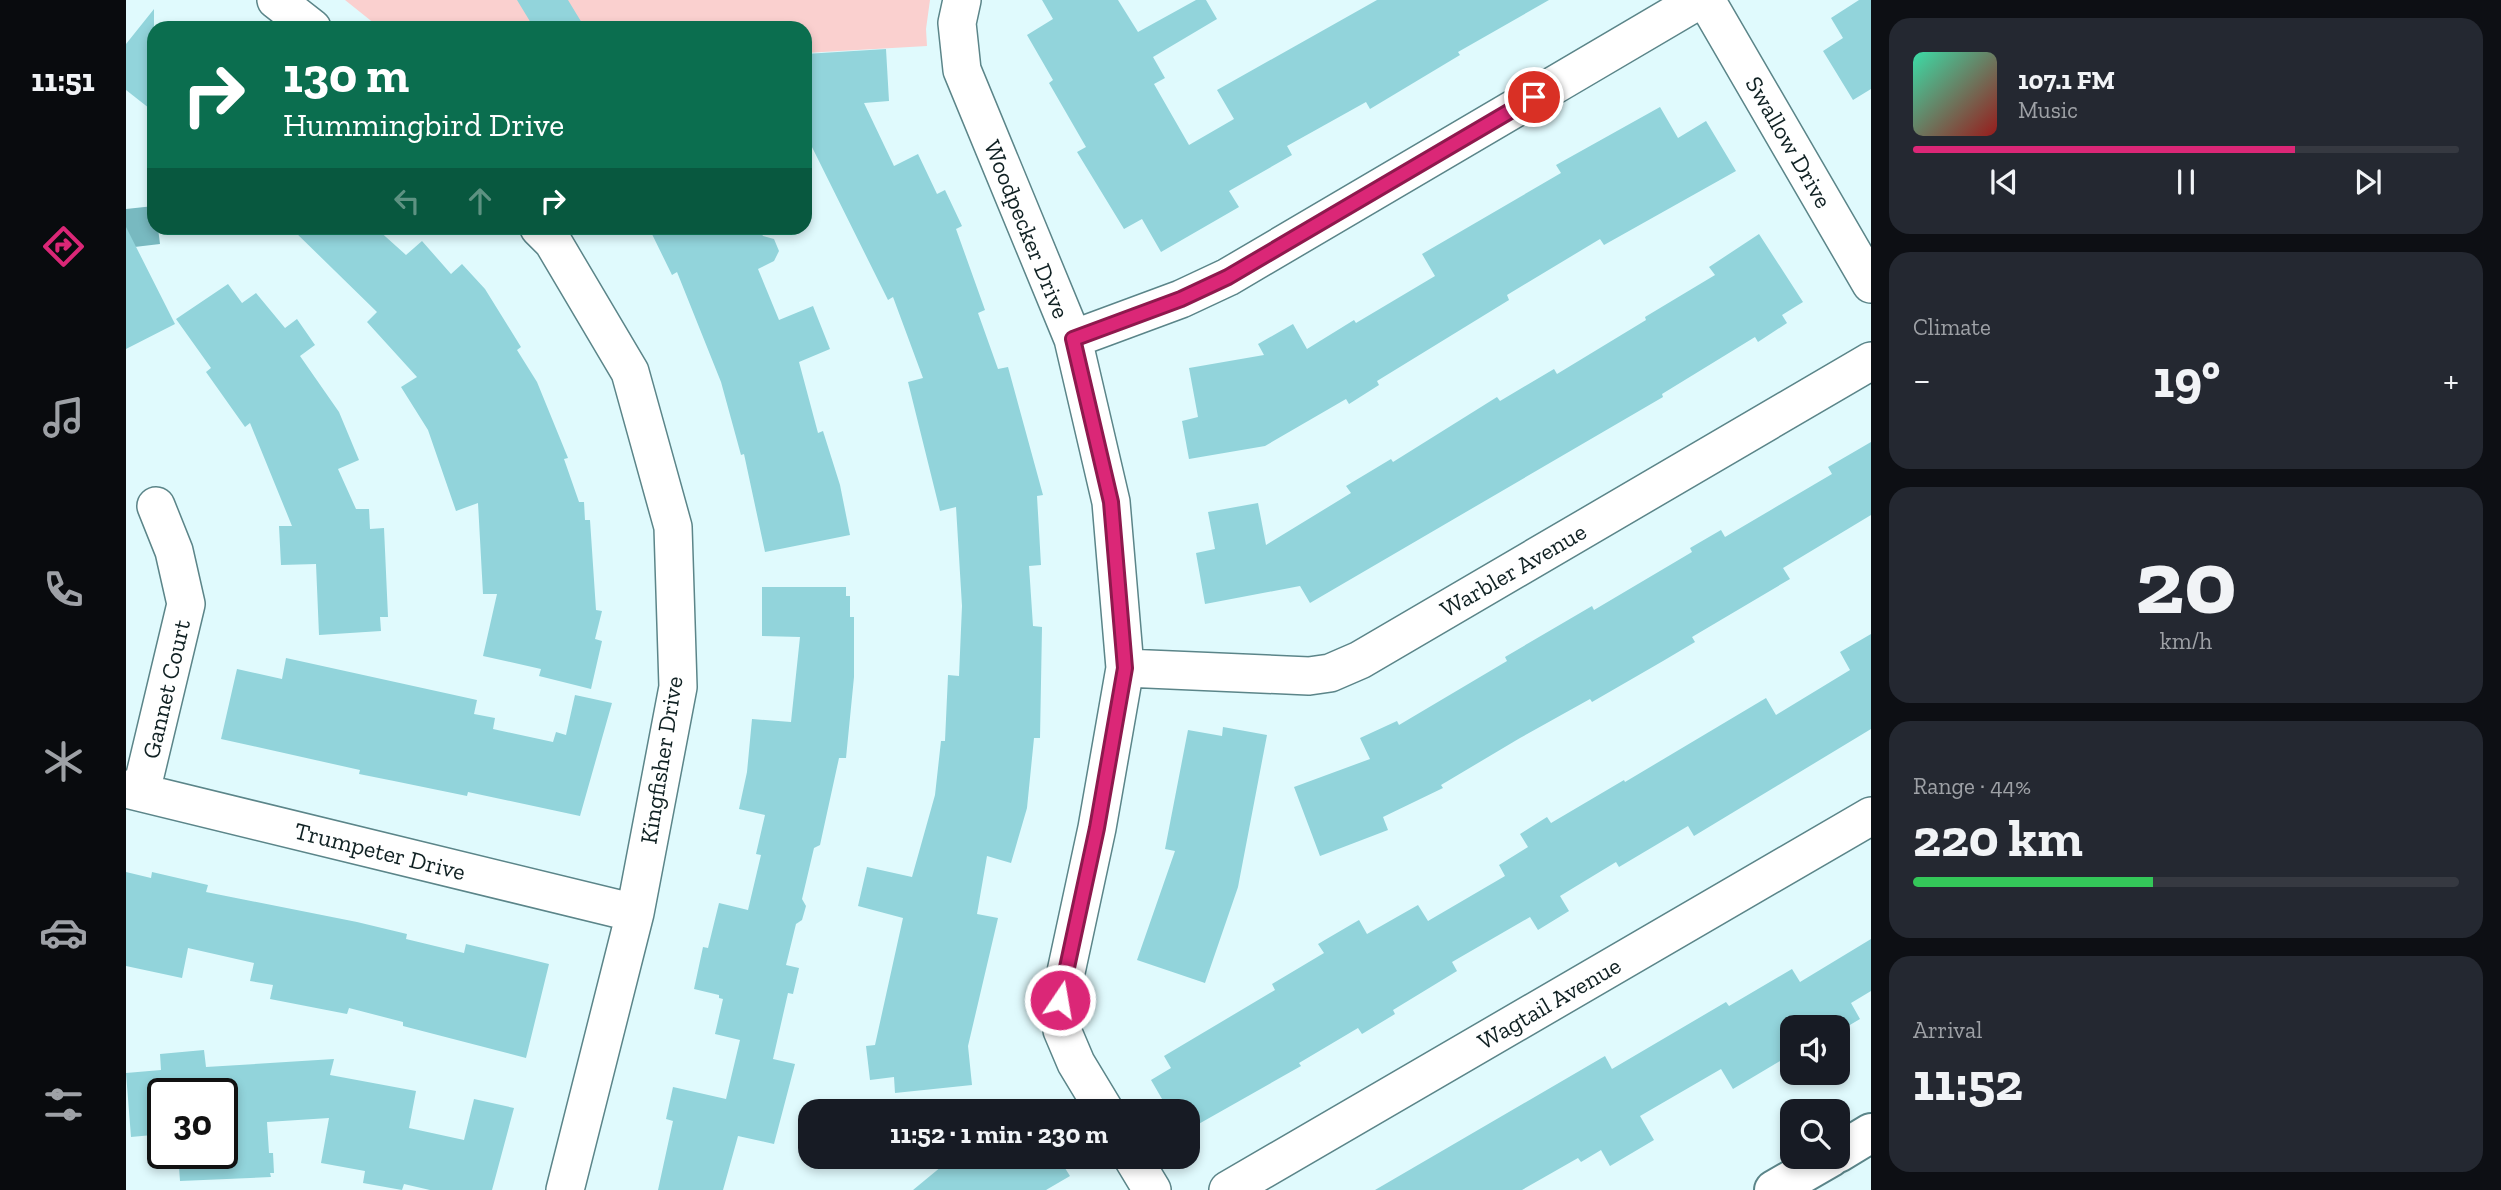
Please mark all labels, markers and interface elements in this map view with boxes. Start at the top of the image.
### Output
text: 130 m [283,46,409,105]
icon: right [168,49,259,140]
text: 11:51 [31,61,95,99]
text: 107.1 FM [2018,64,2115,96]
pin [1504,67,1564,127]
street label: Swallow Drive [1740,71,1838,213]
icon: arrive [1515,78,1553,116]
text: Music [2018,96,2078,124]
text: Hummingbird Drive [283,106,564,144]
street label: Woodpecker Drive [978,136,1076,322]
icon: previous [1985,163,2023,201]
icon: pause [2167,163,2205,201]
icon: next [2349,163,2387,201]
icon: left [388,182,426,220]
icon: ahead [461,182,499,220]
icon: right [534,182,572,220]
icon: directions [39,222,88,271]
text: Climate [1913,313,1991,341]
text: 19° [2153,348,2220,410]
text: − [1913,357,1931,403]
text: + [2443,357,2459,403]
icon: music [39,393,88,442]
street label: Warbler Avenue [1435,516,1591,624]
text: 20 [2135,527,2237,636]
icon: phone [39,565,88,614]
street label: Gannet Court [136,617,196,761]
text: km/h [2160,627,2212,655]
street label: Kingfisher Drive [633,674,689,846]
icon: climate [39,737,88,786]
text: Range · 44% [1913,772,2031,800]
text: 220 km [1913,807,2083,869]
street label: Trumpeter Drive [292,816,468,886]
icon: car [39,908,88,957]
street label: Wagtail Avenue [1472,950,1626,1056]
position arrow [1023,963,1097,1037]
map controls [1780,1015,1850,1169]
button: sound [1780,1015,1850,1085]
text: Arrival [1913,1016,1982,1044]
text: 11:52 [1913,1051,2023,1113]
speed limit sign: 30 [147,1078,238,1169]
icon: filters [39,1080,88,1129]
button: search [1780,1099,1850,1169]
text: 11:52 · 1 min · 230 m [890,1118,1108,1150]

